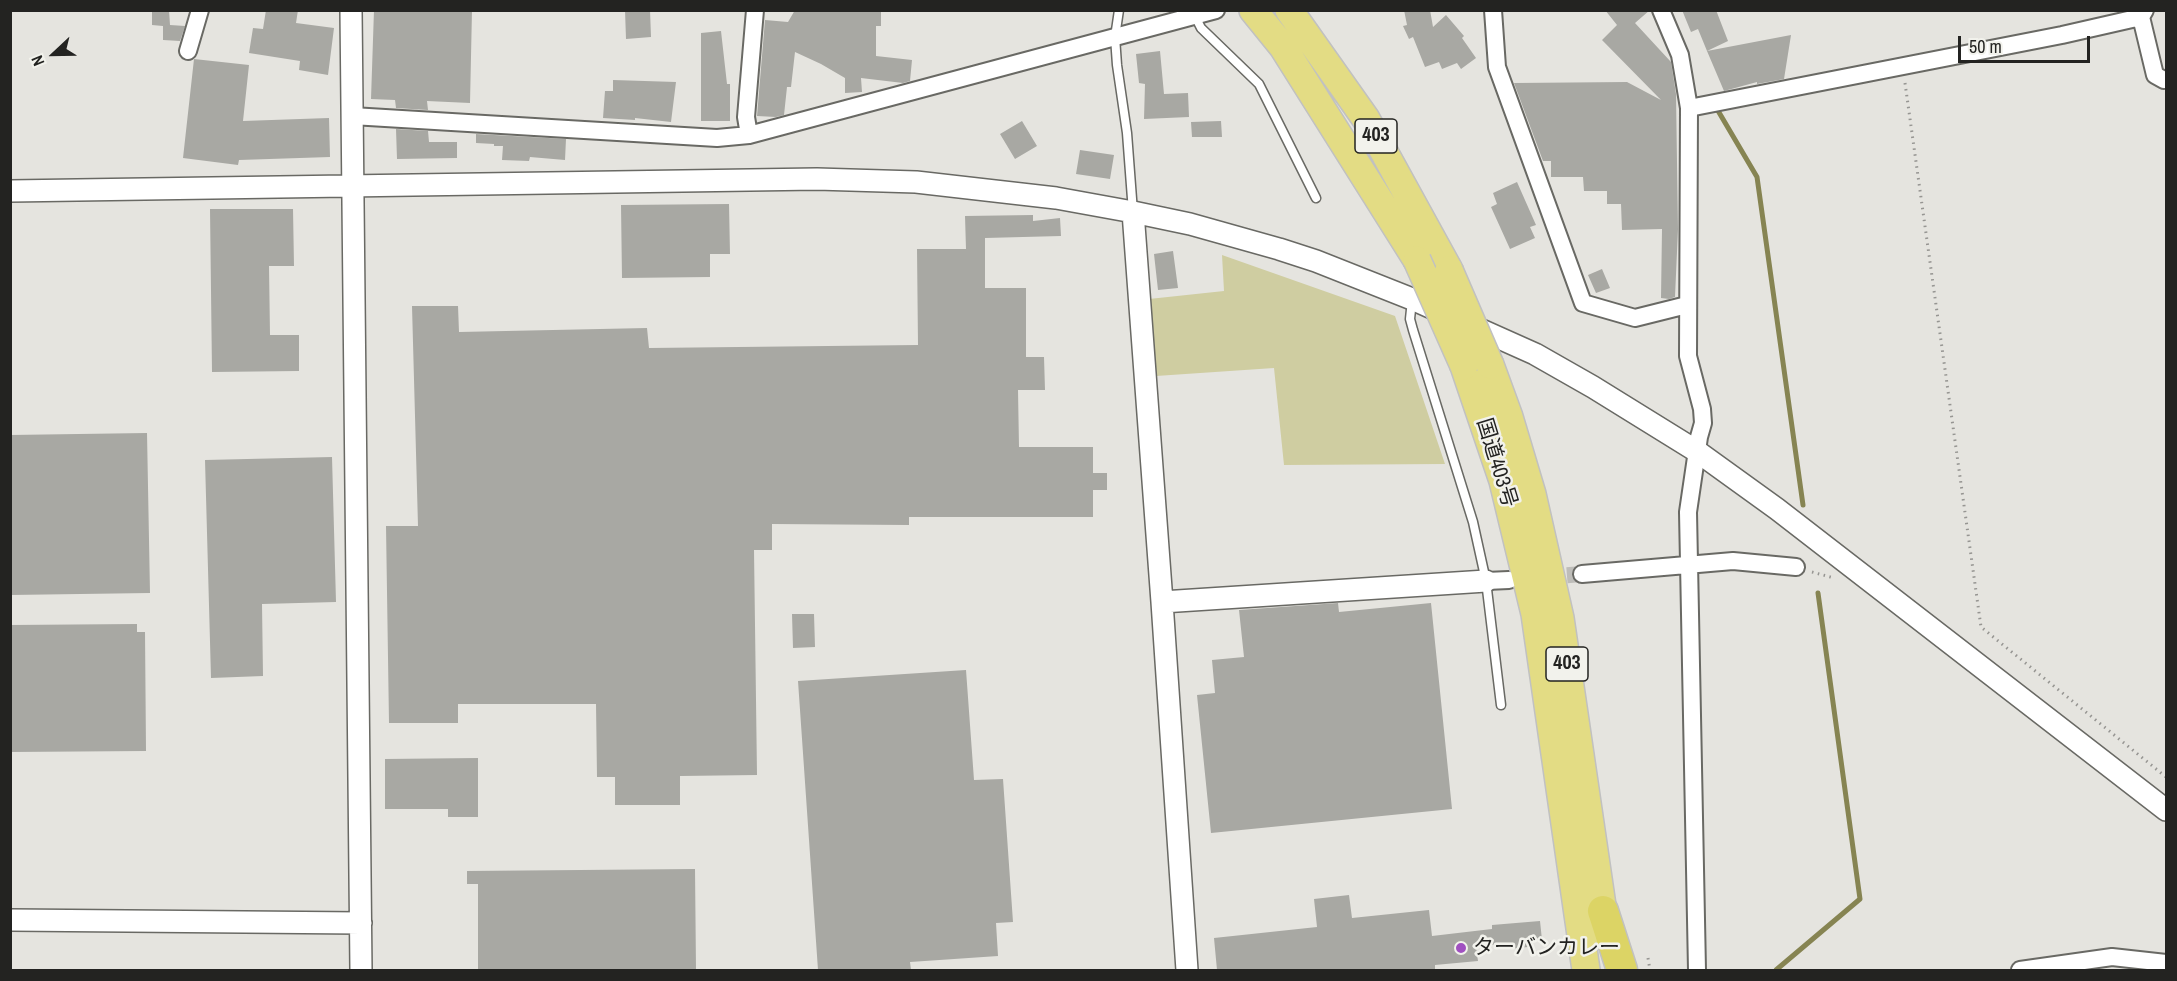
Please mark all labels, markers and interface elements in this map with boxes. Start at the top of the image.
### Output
north arrow [24,24,84,84]
scale bar [1961,24,2093,62]
text: 50 m [1969,34,2002,59]
text: N [25,52,49,69]
road number: 403 [1355,119,1397,153]
street label: 国道403号 [1471,415,1521,511]
road number: 403 [1546,647,1588,681]
place label: ターバンカレー [1473,935,1620,961]
marker: ターバンカレー [1454,941,1468,955]

